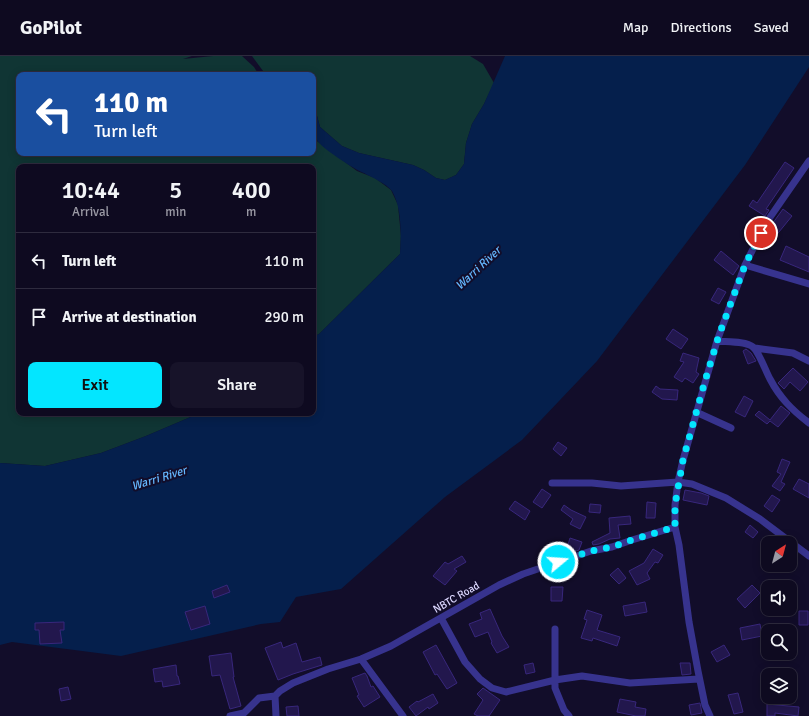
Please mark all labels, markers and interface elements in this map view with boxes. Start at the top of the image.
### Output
text: GoPilot [20,16,82,40]
text: Map [623,19,649,36]
text: Directions [671,19,732,36]
text: Saved [754,19,789,36]
text: 110 m [94,86,168,120]
icon: left [28,88,80,140]
text: Turn left [94,120,157,142]
text: 10:44 [61,175,120,205]
text: 5 [169,175,182,205]
text: 400 [232,175,271,205]
text: Arrival [72,204,109,220]
text: min [165,204,186,220]
text: m [246,204,256,220]
pin [744,216,778,250]
icon: arrive [750,222,772,244]
water label: Warri River [452,242,505,293]
icon: left [28,250,50,272]
text: Turn left [62,252,116,270]
text: 110 m [264,252,304,270]
icon: arrive [28,306,50,328]
text: Arrive at destination [62,308,197,326]
text: 290 m [264,308,304,326]
button: Exit [28,362,162,408]
button: Share [170,362,304,408]
water label: Warri River [130,463,190,494]
north arrow [761,536,797,572]
map controls [761,536,797,704]
position arrow [537,541,579,583]
street label: NBTC Road [431,579,482,616]
button: sound [761,580,797,616]
button: search [761,624,797,660]
button: layers [761,668,797,704]

